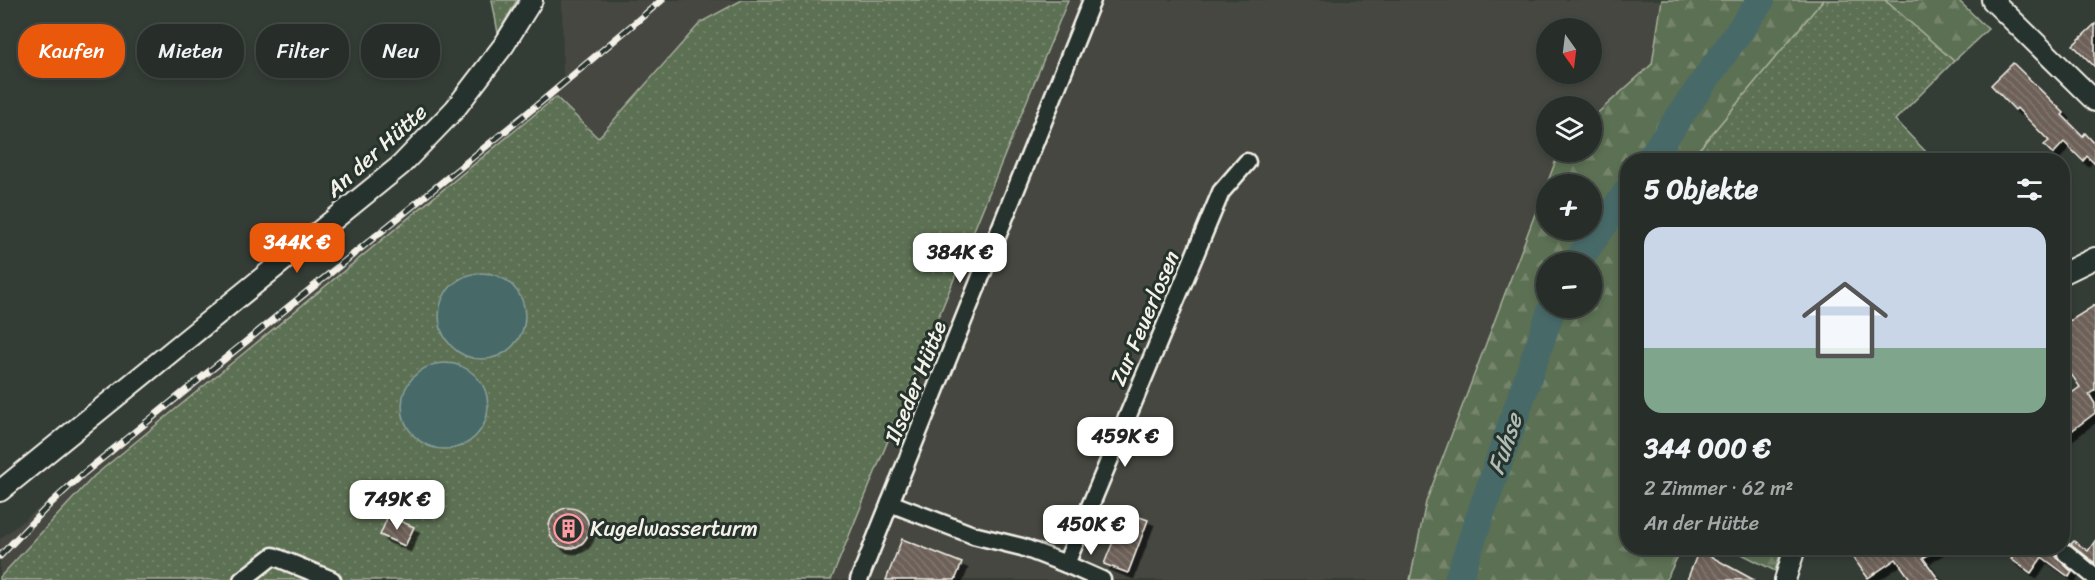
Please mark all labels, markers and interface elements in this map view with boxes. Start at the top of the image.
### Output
north arrow [1536,18,1602,84]
map controls [1536,18,1602,318]
chip: Kaufen [18,24,125,78]
chip: Mieten [137,24,244,78]
chip: Filter [256,24,349,78]
chip: Neu [361,24,440,78]
street label: An der Hütte [316,94,436,208]
button: layers [1536,96,1602,162]
text: 5 Objekte [1644,166,1758,212]
icon: filters [2013,173,2046,206]
button: + [1536,174,1602,240]
pin: 344K € [248,223,346,274]
text: 344K € [264,225,330,260]
pin: 384K € [911,233,1009,284]
text: 384K € [927,235,993,270]
street label: Zur Feuerlosen [1098,244,1191,392]
button: − [1536,252,1602,318]
icon: home [1791,266,1899,374]
street label: Ilseder Hütte [873,314,958,451]
water label: Fuhse [1475,405,1536,480]
pin: 459K € [1076,417,1174,468]
text: 459K € [1091,419,1159,454]
text: 344 000 € [1644,425,1771,471]
text: 2 Zimmer · 62 m² [1644,471,1793,506]
pin: 749K € [348,480,446,531]
text: 749K € [364,482,430,517]
pin: 450K € [1042,505,1140,556]
text: An der Hütte [1644,506,1759,541]
text: 450K € [1057,507,1125,542]
place label: Kugelwasserturm [590,509,758,548]
building icon: Kugelwasserturm [553,512,585,544]

